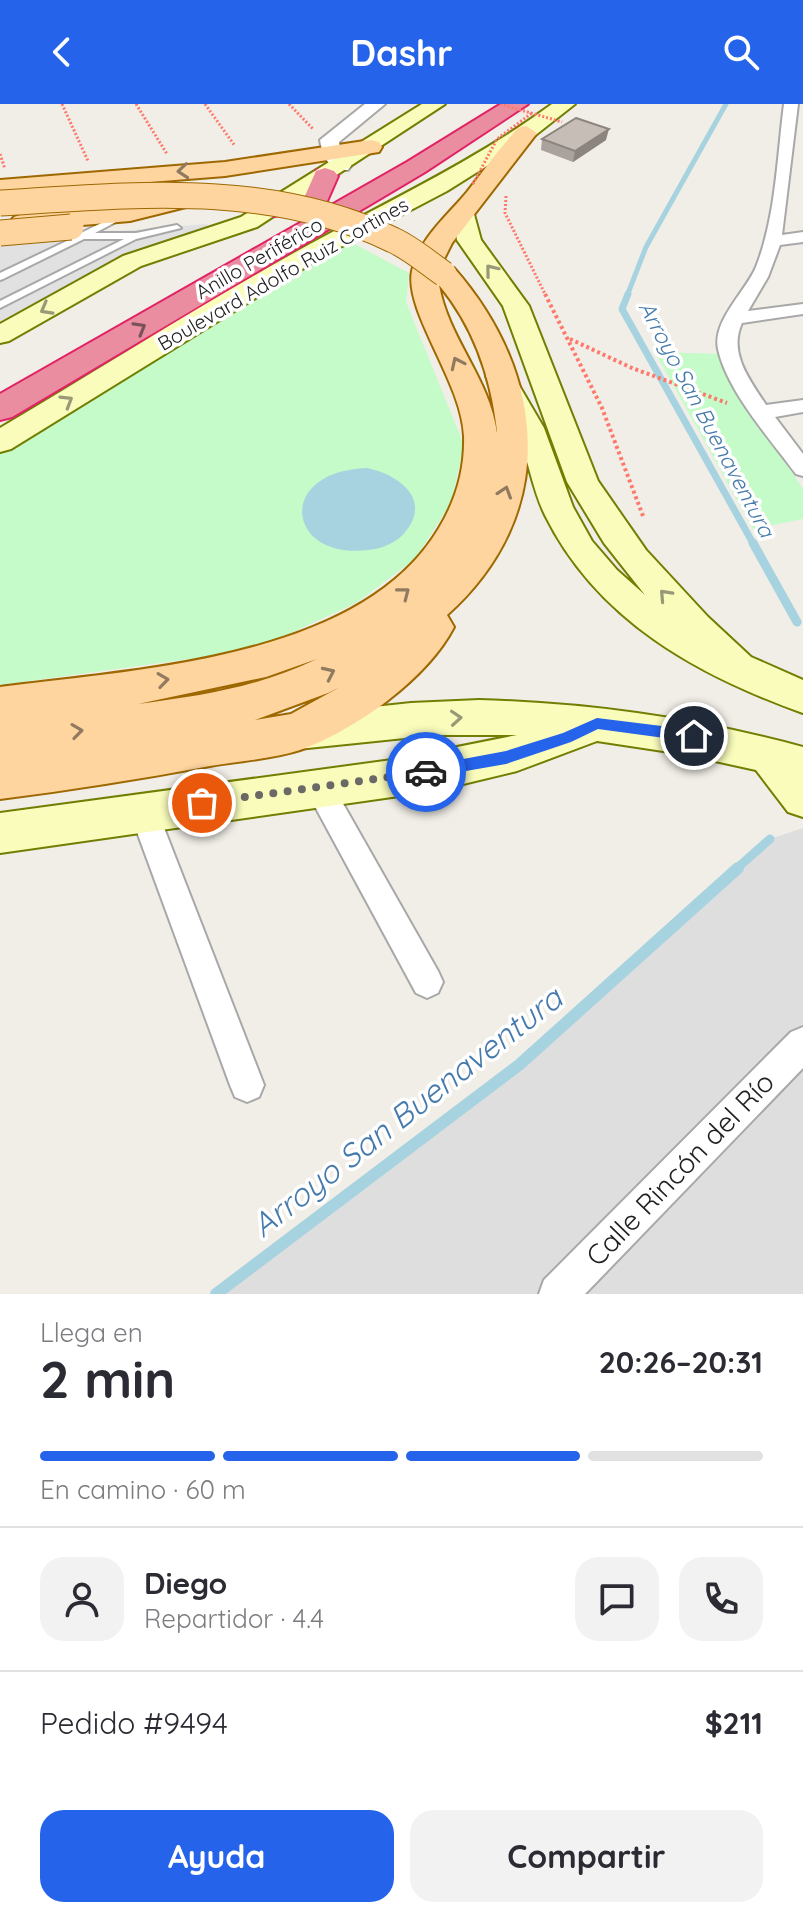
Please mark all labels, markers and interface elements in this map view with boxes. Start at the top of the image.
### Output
icon: back [40,30,84,74]
text: Dashr [350,30,453,75]
icon: search [719,30,763,74]
one-way arrow [176,163,189,180]
street label: Boulevard Adolfo Ruiz Cortines [153,191,413,356]
street label: Anillo Periférico [191,211,327,304]
one-way arrow [486,265,501,280]
water label: Arroyo San Buenaventura [633,296,782,543]
one-way arrow [41,299,55,315]
one-way arrow [131,322,146,338]
one-way arrow [451,357,467,371]
one-way arrow [58,396,73,411]
one-way arrow [496,486,512,500]
one-way arrow [395,589,410,603]
one-way arrow [659,590,674,604]
one-way arrow [321,667,336,683]
one-way arrow [156,672,170,689]
pin [660,702,728,770]
one-way arrow [450,710,463,727]
icon: home [672,714,716,758]
one-way arrow [70,723,84,740]
courier [386,732,466,812]
icon: car [404,750,448,794]
pin [168,769,236,837]
icon: bag [180,781,224,825]
water label: Arroyo San Buenaventura [243,977,571,1245]
street label: Calle Rincón del Río [578,1064,781,1273]
text: Llega en [40,1316,143,1349]
text: 20:26–20:31 [599,1343,763,1381]
text: 2 min [40,1346,175,1411]
text: En camino · 60 m [40,1473,246,1506]
button: person [40,1557,124,1641]
button: chat [575,1557,659,1641]
button: phone [679,1557,763,1641]
text: Diego [144,1564,227,1602]
text: Repartidor · 4.4 [144,1602,324,1635]
text: Pedido #9494 [40,1704,228,1742]
text: $211 [705,1704,763,1742]
button: Ayuda [40,1810,394,1902]
button: Compartir [410,1810,763,1902]

